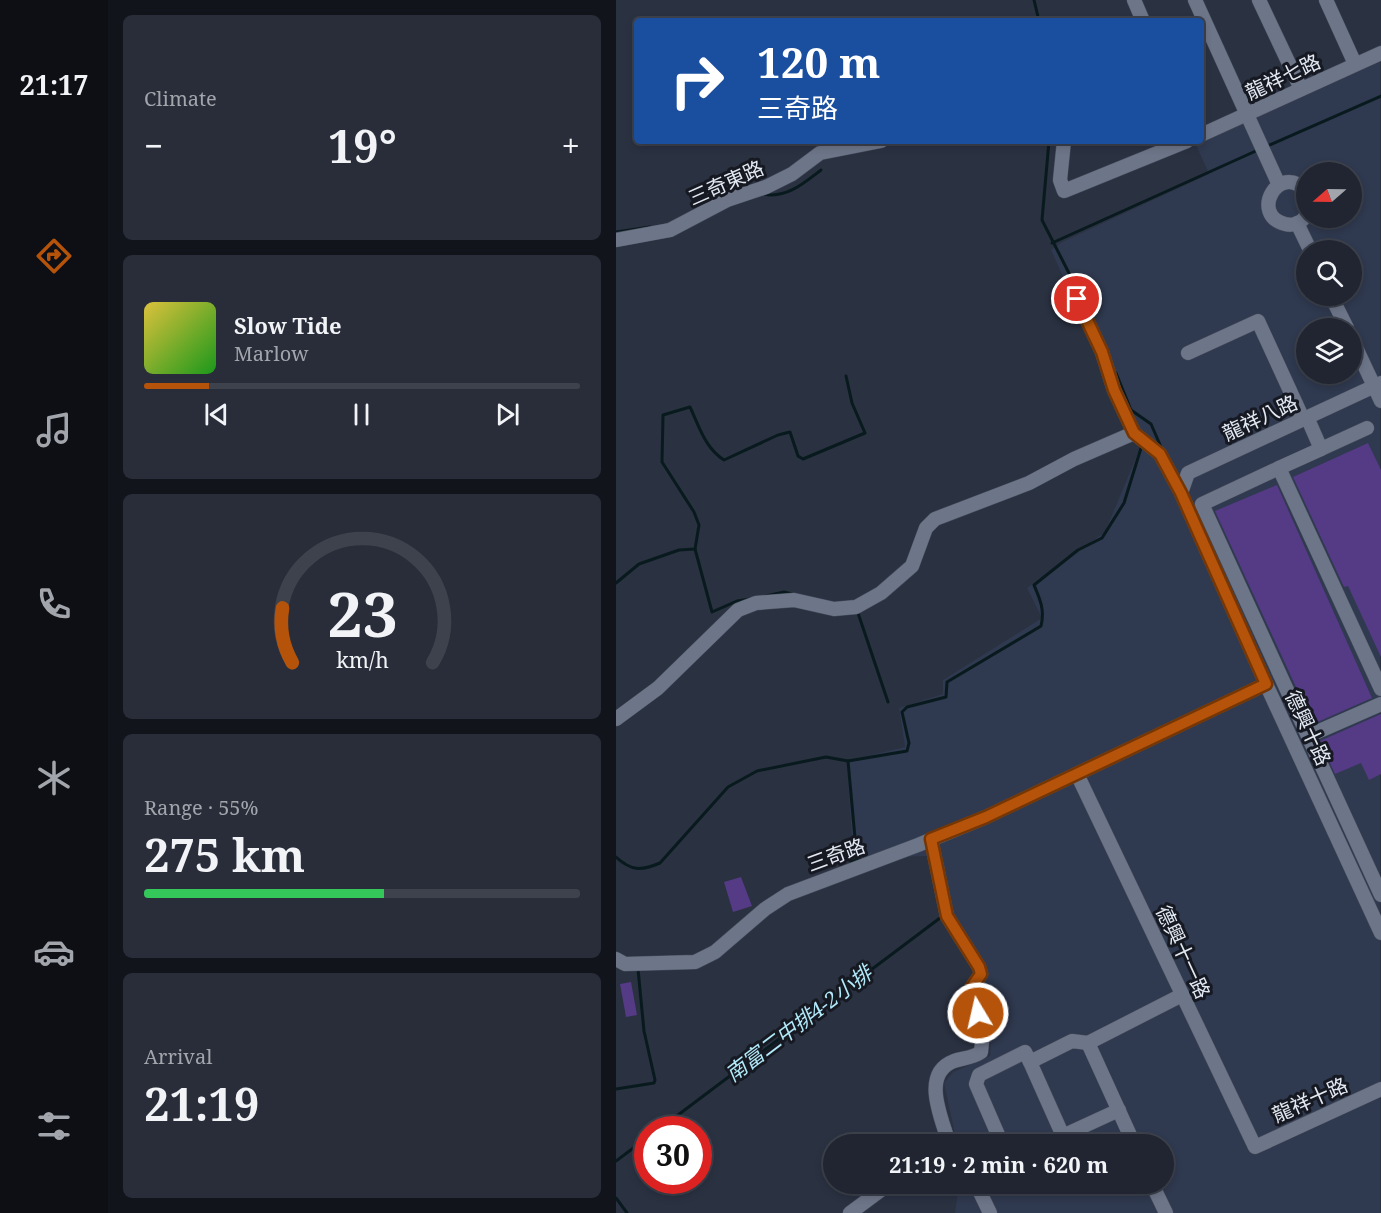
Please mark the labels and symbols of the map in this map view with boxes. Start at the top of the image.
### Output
street label: 龍祥七路 [1241,47,1325,106]
street label: 三奇東路 [684,154,768,211]
north arrow [1296,162,1362,228]
pin [1051,273,1102,324]
street label: 龍祥八路 [1218,388,1302,447]
street label: 德興十路 [1279,686,1338,770]
street label: 三奇路 [803,832,869,877]
street label: 德興十一路 [1150,901,1217,1003]
water label: 南富二中排4-2小排 [719,957,880,1088]
position arrow [946,981,1010,1045]
street label: 龍祥十路 [1268,1071,1352,1128]
speed limit sign: 30 [634,1116,712,1194]

